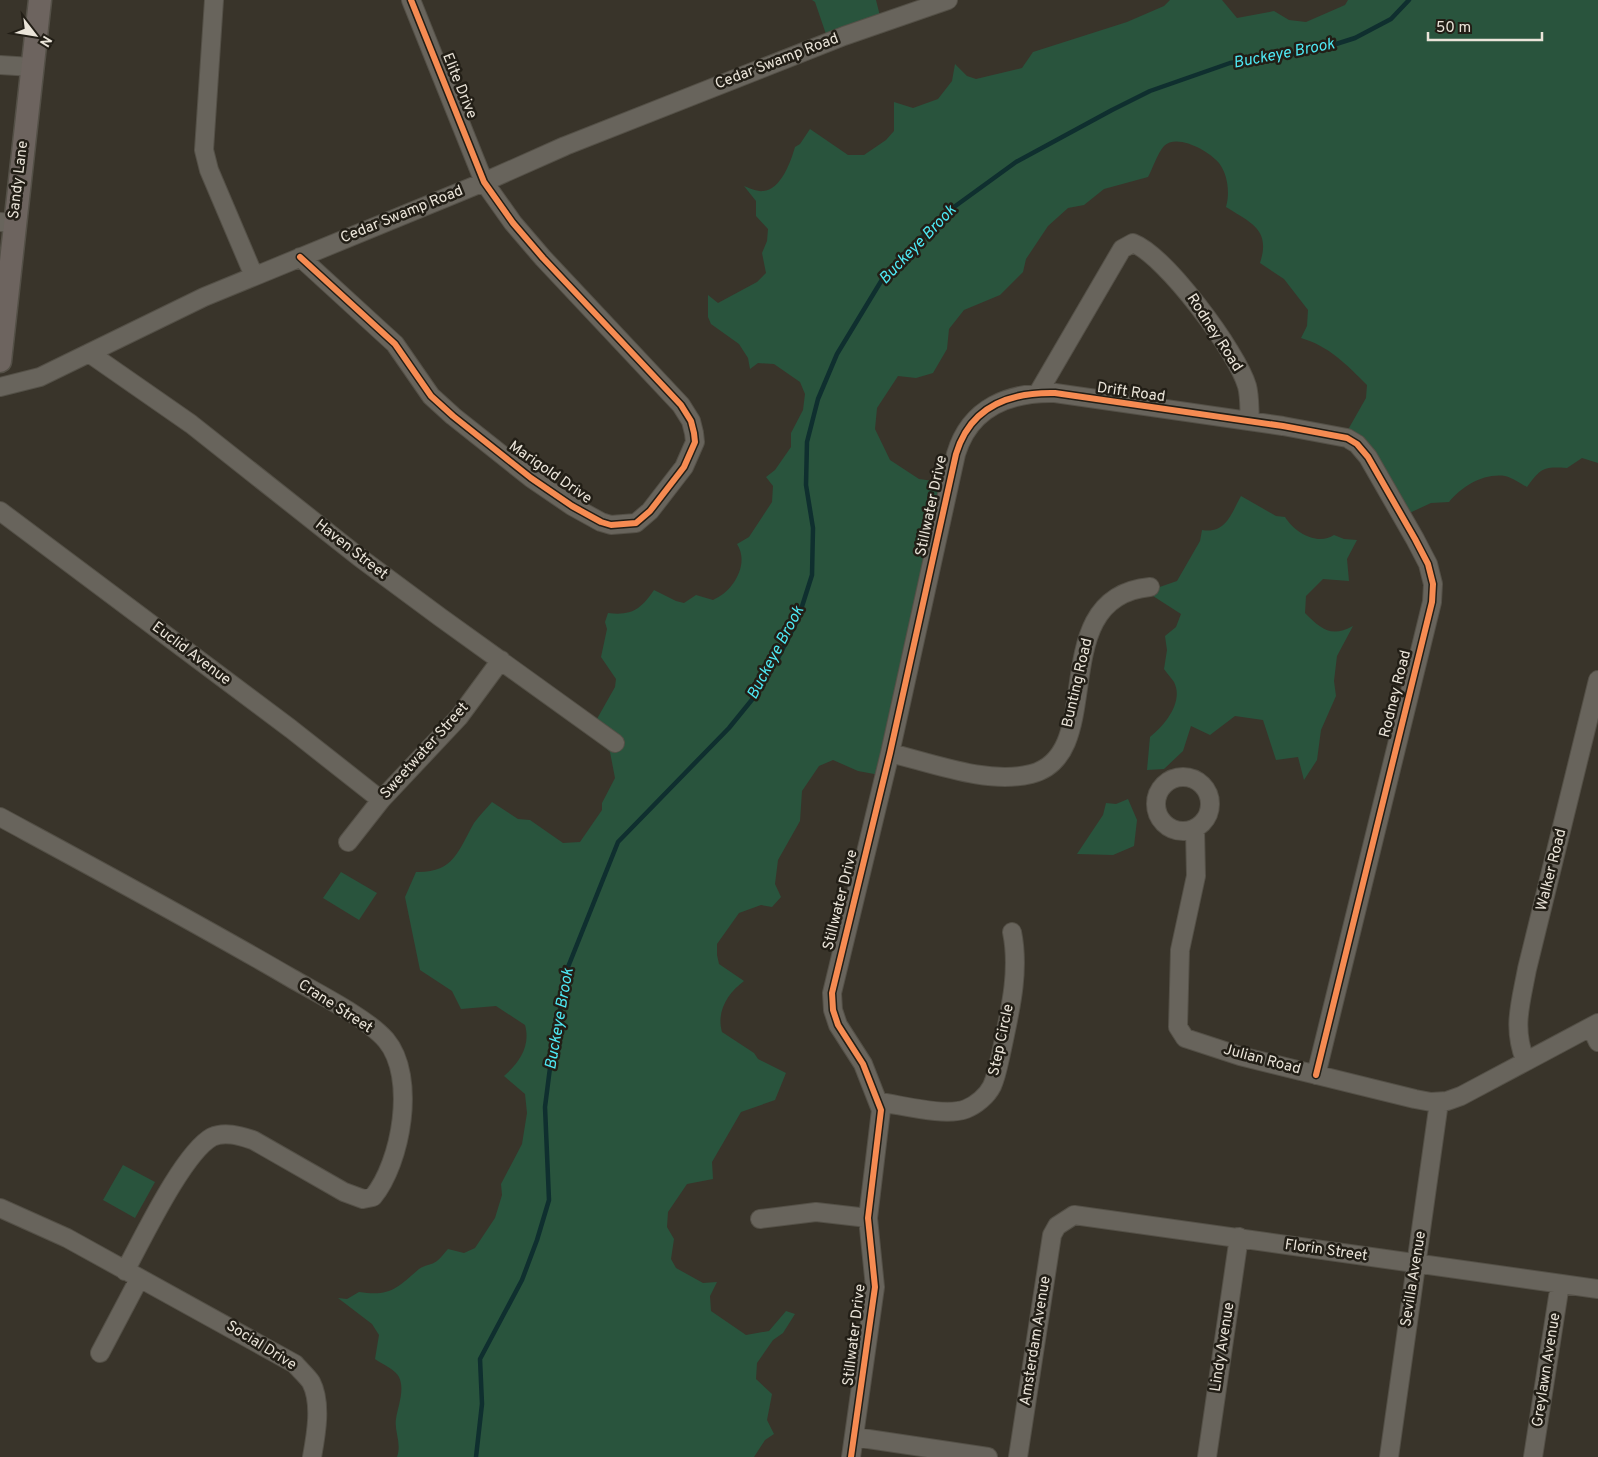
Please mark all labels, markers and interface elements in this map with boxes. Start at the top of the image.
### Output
north arrow [10,10,60,60]
scale bar [1428,10,1542,42]
text: 50 m [1436,19,1471,38]
street label: Cedar Swamp Road [713,30,841,94]
text: N [35,32,55,50]
water label: Buckeye Brook [1232,34,1337,74]
street label: Elite Drive [437,50,481,122]
street label: Sandy Lane [5,140,33,220]
street label: Cedar Swamp Road [338,182,466,248]
water label: Buckeye Brook [875,200,962,289]
street label: Rodney Road [1182,290,1246,376]
street label: Drift Road [1096,379,1166,407]
street label: Marigold Drive [505,437,595,509]
street label: Stillwater Drive [912,454,952,558]
street label: Haven Street [311,516,391,584]
water label: Buckeye Brook [743,602,809,703]
street label: Euclid Avenue [148,618,234,690]
street label: Bunting Road [1058,636,1098,730]
street label: Rodney Road [1376,648,1416,740]
street label: Sweetwater Street [377,699,473,803]
street label: Walker Road [1533,827,1571,913]
street label: Stillwater Drive [819,848,863,952]
water label: Buckeye Brook [541,966,579,1071]
street label: Crane Street [294,976,376,1038]
street label: Step Circle [985,1002,1019,1078]
street label: Julian Road [1221,1041,1303,1079]
street label: Sevilla Avenue [1397,1230,1431,1328]
street label: Florin Street [1283,1236,1369,1266]
street label: Amsterdam Avenue [1016,1275,1056,1407]
street label: Stillwater Drive [839,1283,871,1387]
street label: Lindy Avenue [1207,1301,1239,1393]
street label: Greylawn Avenue [1529,1312,1565,1428]
street label: Social Drive [222,1317,300,1375]

